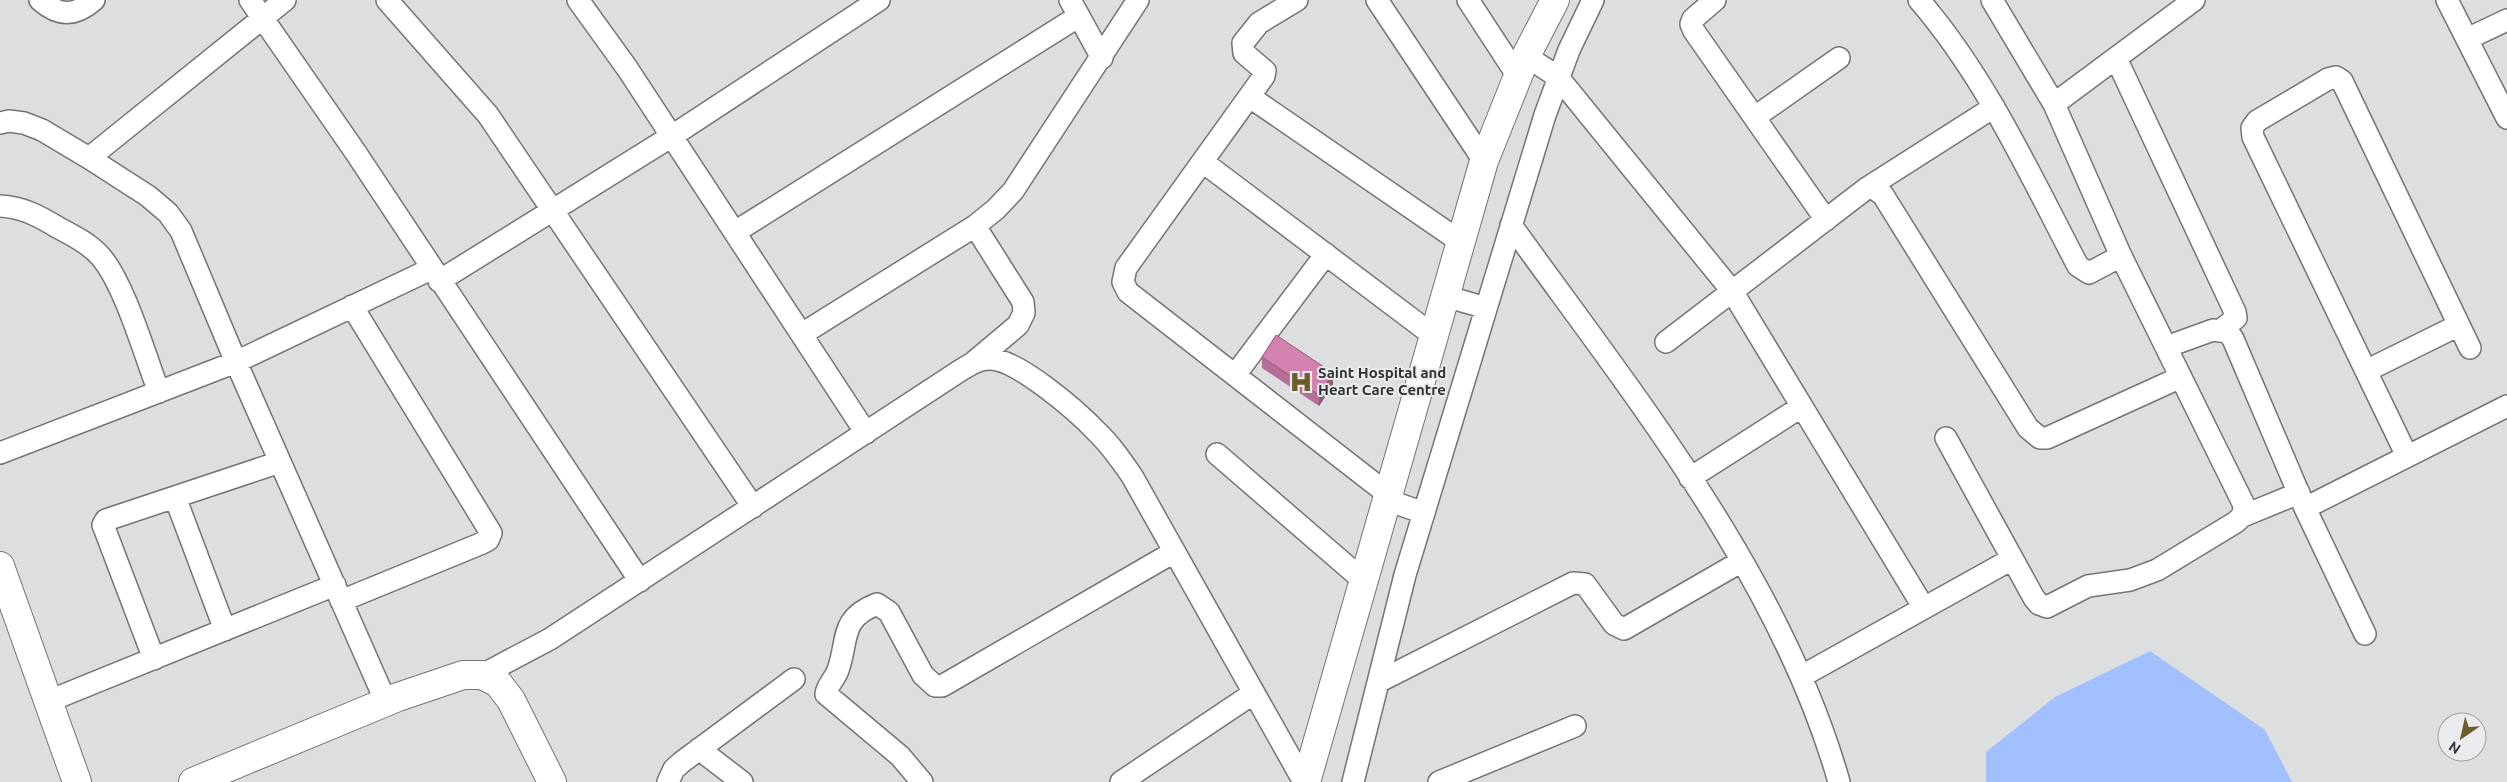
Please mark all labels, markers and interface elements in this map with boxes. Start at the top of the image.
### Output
place label: Saint Hospital and Heart Care Centre [1318,364,1446,398]
hospital icon: Saint Hospital and Heart Care Centre [1288,369,1314,395]
north arrow [2437,712,2487,762]
text: N [2446,738,2464,757]

